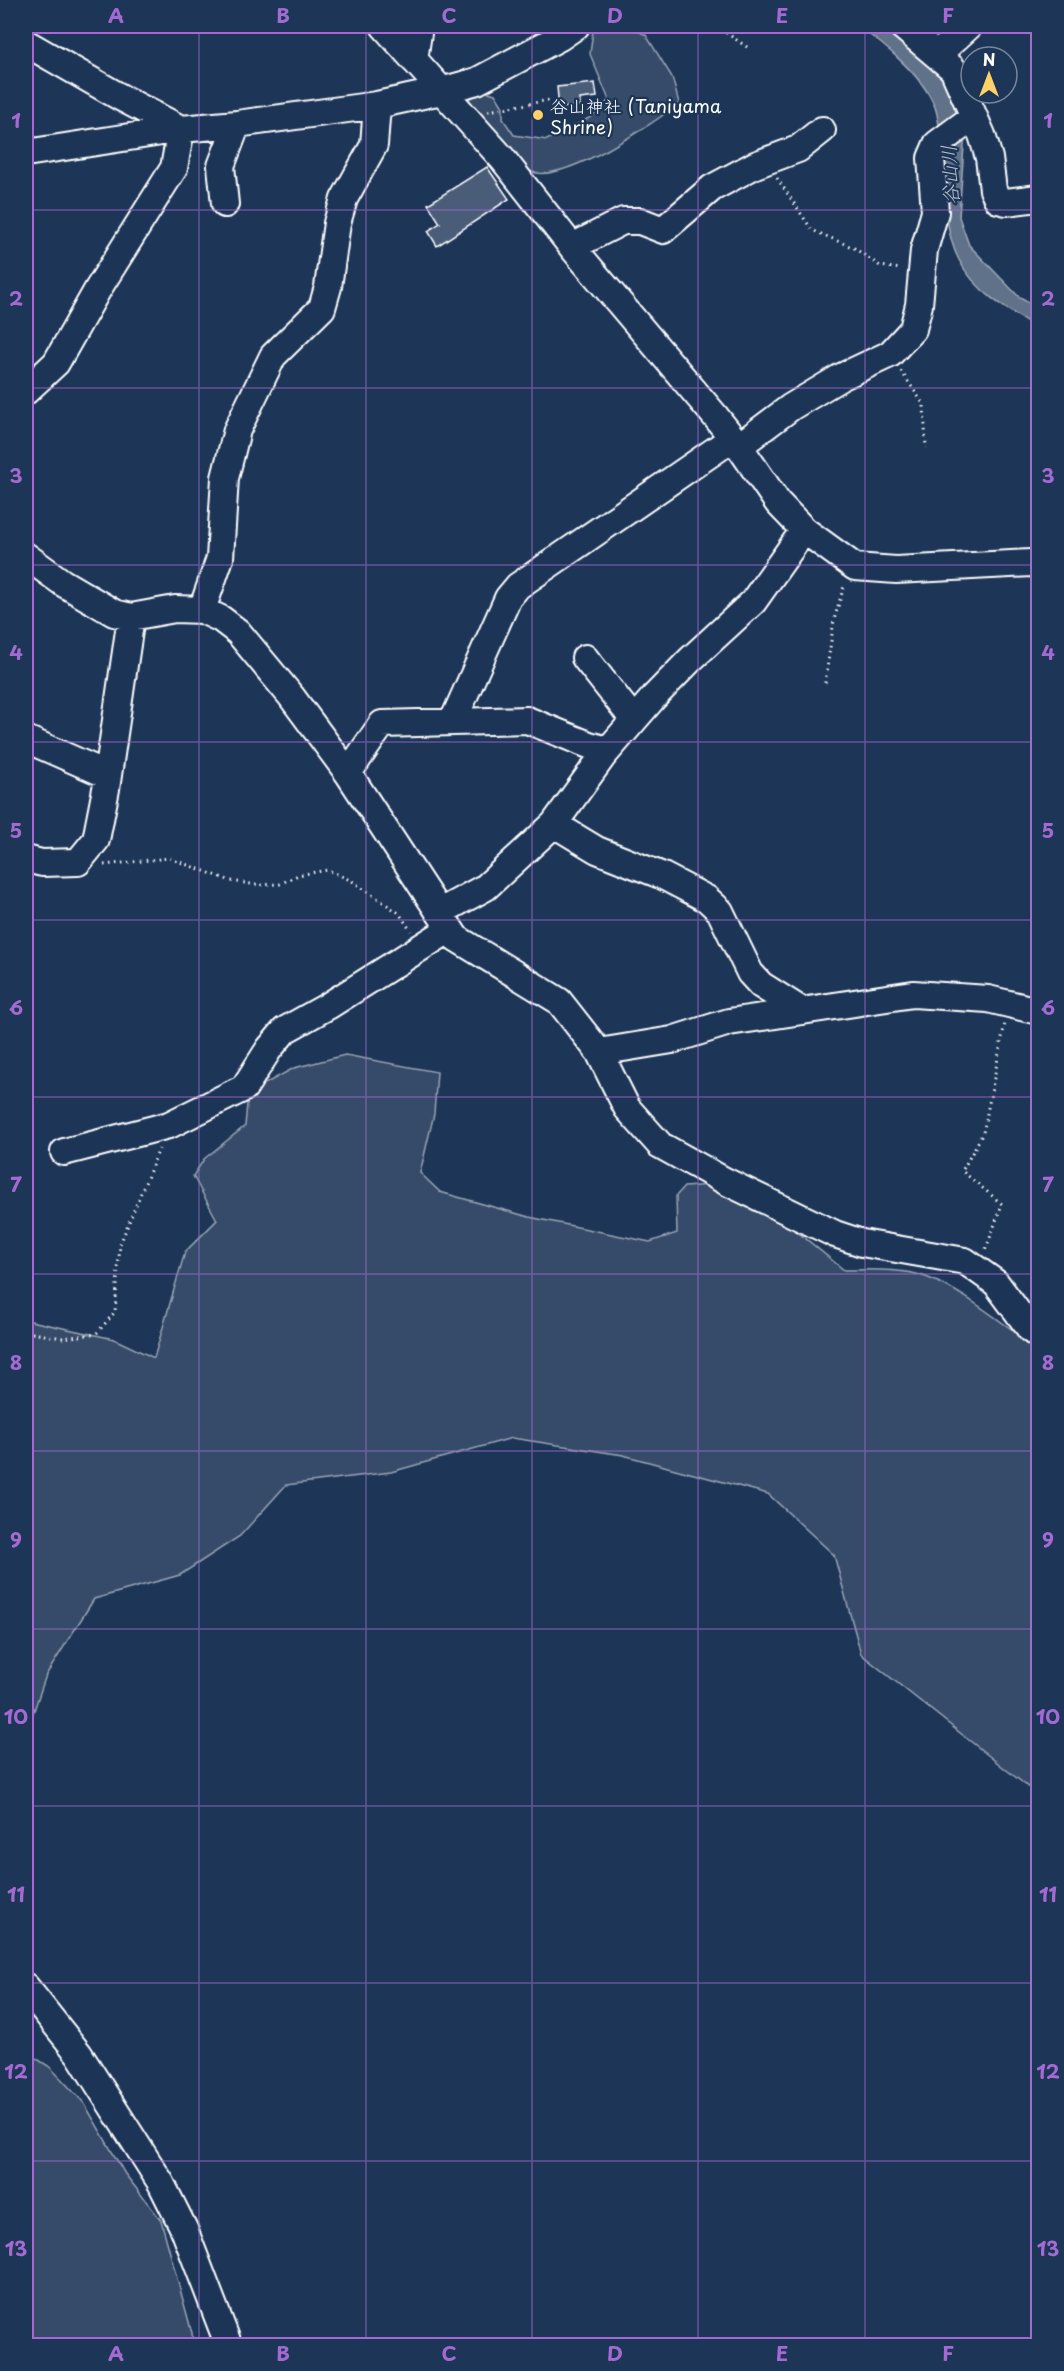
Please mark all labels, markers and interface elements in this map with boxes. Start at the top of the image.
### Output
text: A [108,0,124,30]
text: B [276,0,290,30]
text: C [441,0,457,30]
text: D [607,0,623,30]
text: E [776,0,788,30]
text: F [942,0,954,30]
north arrow [959,45,1019,105]
text: N [983,47,995,71]
place label: 谷山神社 (Taniyama Shrine) [550,92,722,140]
text: 1 [11,105,21,135]
text: 1 [1043,105,1053,135]
marker: 谷山神社 (Taniyama Shrine) [531,108,545,122]
water label: 谷山川 [932,144,966,206]
text: 2 [9,283,23,313]
text: 2 [1041,283,1055,313]
text: 3 [9,460,23,490]
text: 3 [1041,460,1055,490]
text: 4 [9,637,23,667]
text: 4 [1041,637,1055,667]
text: 5 [10,815,22,845]
text: 5 [1042,815,1054,845]
text: 6 [9,992,23,1022]
text: 6 [1041,992,1055,1022]
text: 7 [10,1169,22,1199]
text: 7 [1042,1169,1054,1199]
text: 8 [10,1347,22,1377]
text: 8 [1042,1347,1054,1377]
text: 9 [10,1524,22,1554]
text: 9 [1042,1524,1054,1554]
text: 10 [4,1701,28,1731]
text: 10 [1036,1701,1060,1731]
text: 11 [7,1879,25,1909]
text: 11 [1039,1879,1057,1909]
text: 12 [4,2056,28,2086]
text: 12 [1036,2056,1060,2086]
text: 13 [5,2233,27,2263]
text: 13 [1037,2233,1059,2263]
text: A [108,2338,124,2368]
text: B [276,2338,290,2368]
text: C [441,2338,457,2368]
text: D [607,2338,623,2368]
text: E [776,2338,788,2368]
text: F [942,2338,954,2368]

